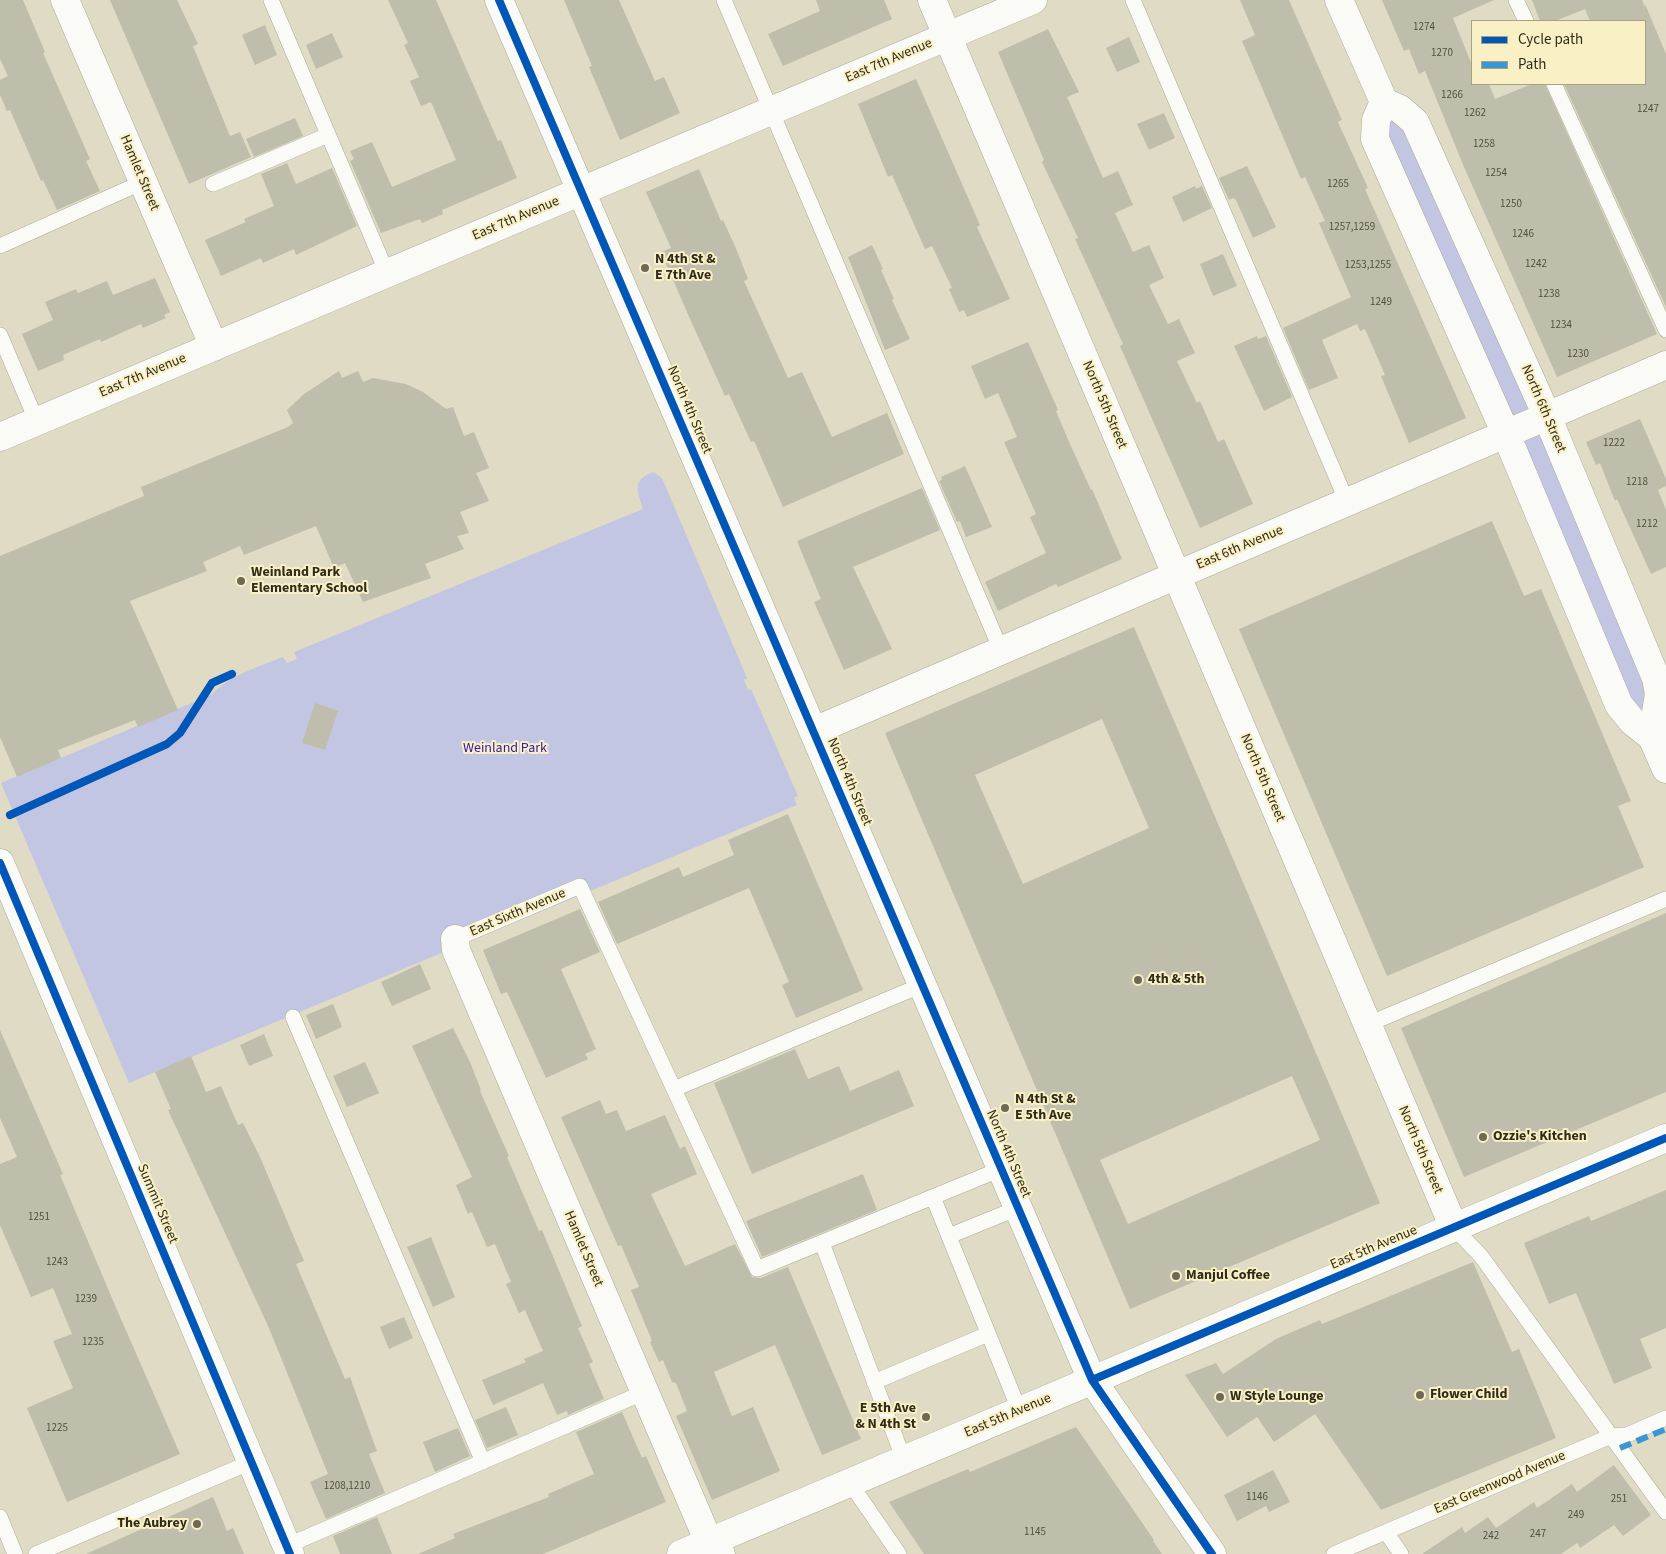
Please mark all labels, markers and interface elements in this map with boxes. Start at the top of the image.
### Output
legend [1471,20,1646,85]
house number: 1274 [1413,21,1435,35]
text: Cycle path [1518,29,1583,50]
street label: East 7th Avenue [843,35,935,87]
house number: 1270 [1431,47,1453,61]
text: Path [1518,54,1546,75]
house number: 1266 [1441,89,1463,103]
house number: 1247 [1637,103,1659,117]
house number: 1262 [1464,107,1486,121]
street label: Hamlet Street [115,133,163,213]
house number: 1258 [1473,138,1495,152]
house number: 1254 [1485,167,1507,181]
house number: 1265 [1327,178,1349,192]
street label: East 7th Avenue [470,193,562,245]
house number: 1250 [1500,198,1522,212]
house number: 1257,1259 [1329,221,1375,235]
house number: 1246 [1512,228,1534,242]
place label: N 4th St & E 7th Ave [655,252,716,284]
house number: 1242 [1525,258,1547,272]
house number: 1253,1255 [1345,259,1391,273]
marker: N 4th St & E 7th Ave [639,262,651,274]
house number: 1238 [1538,288,1560,302]
house number: 1249 [1370,296,1392,310]
house number: 1234 [1550,319,1572,333]
house number: 1230 [1567,348,1589,362]
street label: East 7th Avenue [97,350,189,402]
street label: North 5th Street [1078,359,1130,451]
street label: North 6th Street [1517,363,1569,455]
street label: North 4th Street [663,364,715,456]
house number: 1222 [1603,437,1625,451]
house number: 1218 [1626,476,1648,490]
house number: 1212 [1636,518,1658,532]
street label: East 6th Avenue [1194,522,1286,574]
place label: Weinland Park Elementary School [251,565,367,598]
marker: Weinland Park Elementary School [235,575,247,587]
street label: North 5th Street [1236,732,1288,824]
street label: North 4th Street [823,736,875,828]
park label: Weinland Park [463,741,547,757]
street label: East Sixth Avenue [467,885,569,941]
place label: 4th & 5th [1148,972,1204,988]
marker: 4th & 5th [1132,974,1144,986]
place label: N 4th St & E 5th Ave [1015,1092,1076,1124]
marker: N 4th St & E 5th Ave [999,1102,1011,1114]
street label: North 5th Street [1394,1104,1446,1196]
street label: North 4th Street [982,1108,1034,1200]
place label: Ozzie's Kitchen [1493,1129,1587,1145]
marker: Ozzie's Kitchen [1477,1131,1489,1143]
street label: Summit Street [133,1162,181,1246]
street label: Hamlet Street [559,1209,607,1289]
house number: 1251 [28,1211,50,1225]
street label: East 5th Avenue [1328,1222,1420,1274]
house number: 1243 [46,1256,68,1270]
place label: Manjul Coffee [1186,1268,1270,1284]
marker: Manjul Coffee [1170,1270,1182,1282]
house number: 1239 [75,1293,97,1307]
house number: 1235 [82,1336,104,1350]
place label: Flower Child [1430,1387,1507,1403]
place label: W Style Lounge [1230,1389,1324,1405]
marker: Flower Child [1414,1389,1426,1401]
street label: East 5th Avenue [962,1390,1054,1442]
marker: W Style Lounge [1214,1391,1226,1403]
place label: E 5th Ave & N 4th St [855,1401,916,1434]
marker: E 5th Ave & N 4th St [920,1411,932,1423]
house number: 1225 [46,1422,68,1436]
street label: East Greenwood Avenue [1432,1448,1568,1518]
house number: 1208,1210 [324,1480,370,1494]
house number: 1146 [1246,1491,1268,1505]
house number: 251 [1611,1493,1627,1507]
house number: 249 [1568,1509,1584,1523]
place label: The Aubrey [117,1516,187,1532]
marker: The Aubrey [191,1518,203,1530]
house number: 1145 [1024,1526,1046,1540]
house number: 247 [1530,1528,1546,1542]
house number: 242 [1483,1530,1499,1544]

